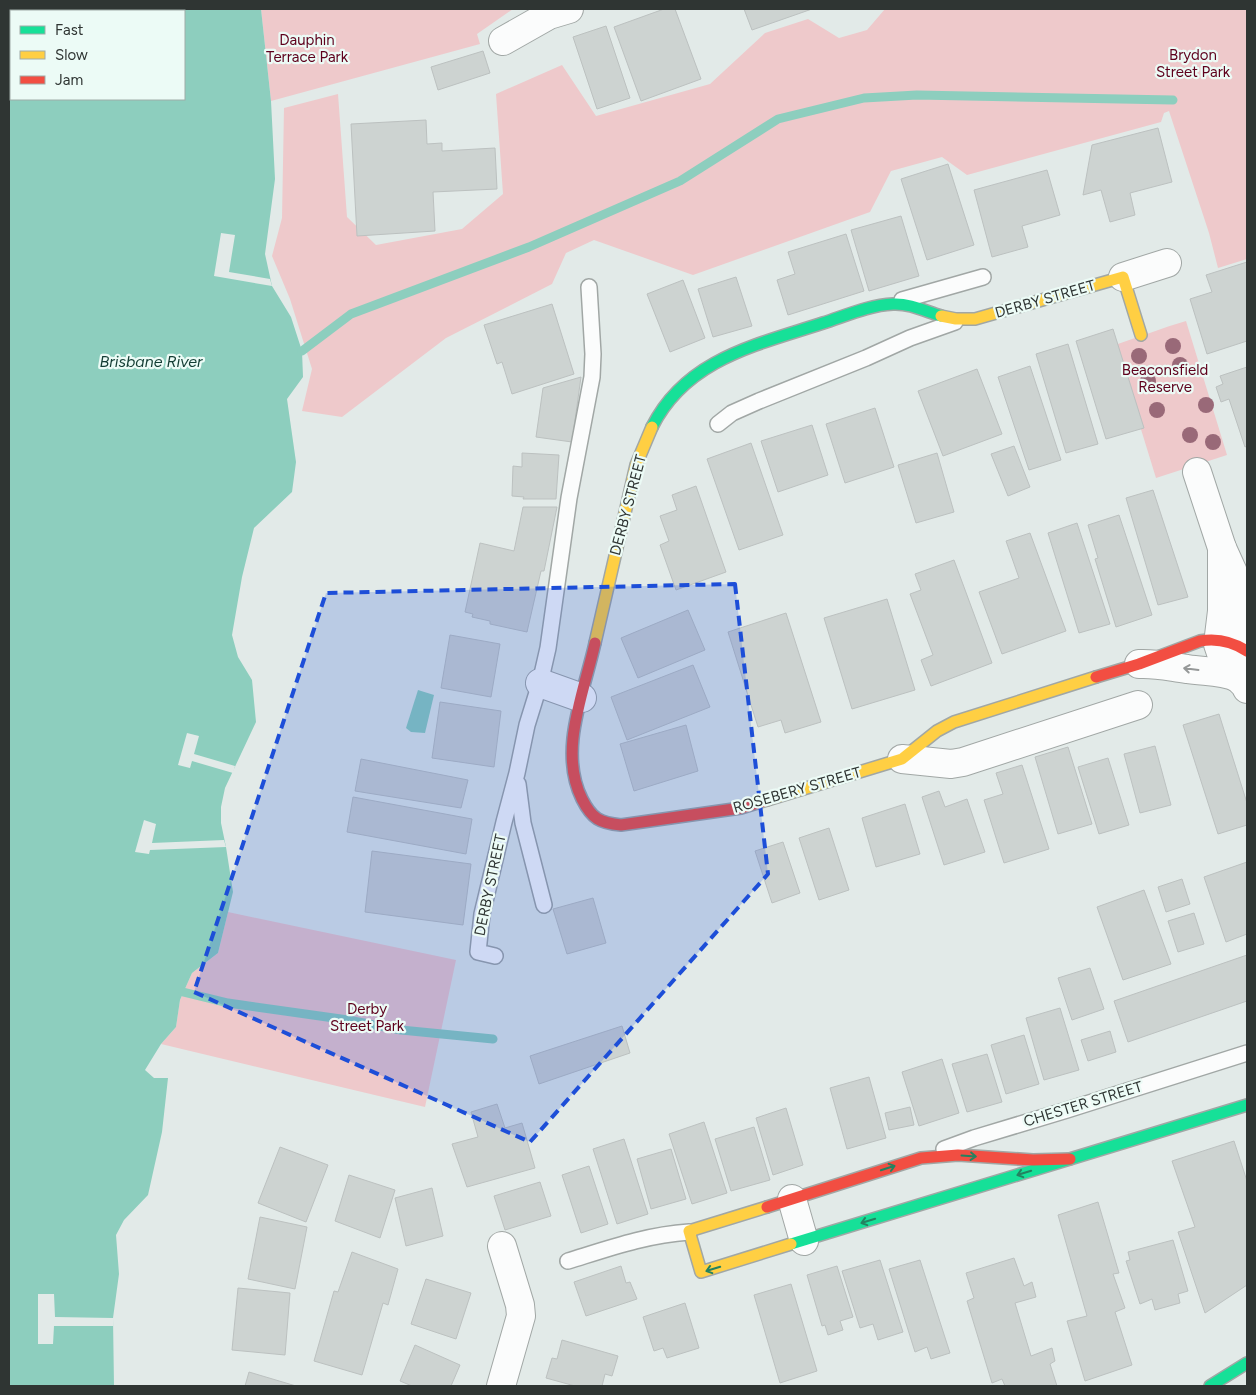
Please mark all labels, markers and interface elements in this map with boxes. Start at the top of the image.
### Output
legend [10,10,185,100]
text: Fast [55,21,84,39]
park label: Dauphin Terrace Park [266,31,349,66]
text: Slow [55,46,88,64]
park label: Brydon Street Park [1156,46,1231,81]
text: Jam [55,71,83,89]
street label: DERBY STREET [993,276,1098,322]
water label: Brisbane River [100,352,203,371]
park label: Beaconsfield Reserve [1122,361,1208,396]
street label: DERBY STREET [606,452,650,557]
one-way arrow [1183,664,1199,674]
street label: ROSEBERY STREET [731,763,864,817]
street label: DERBY STREET [470,832,510,937]
park label: Derby Street Park [330,1000,405,1035]
street label: CHESTER STREET [1021,1077,1145,1131]
one-way arrow [961,1152,977,1161]
one-way arrow [880,1163,896,1173]
one-way arrow [1016,1169,1032,1179]
one-way arrow [861,1217,877,1227]
one-way arrow [705,1264,721,1274]

